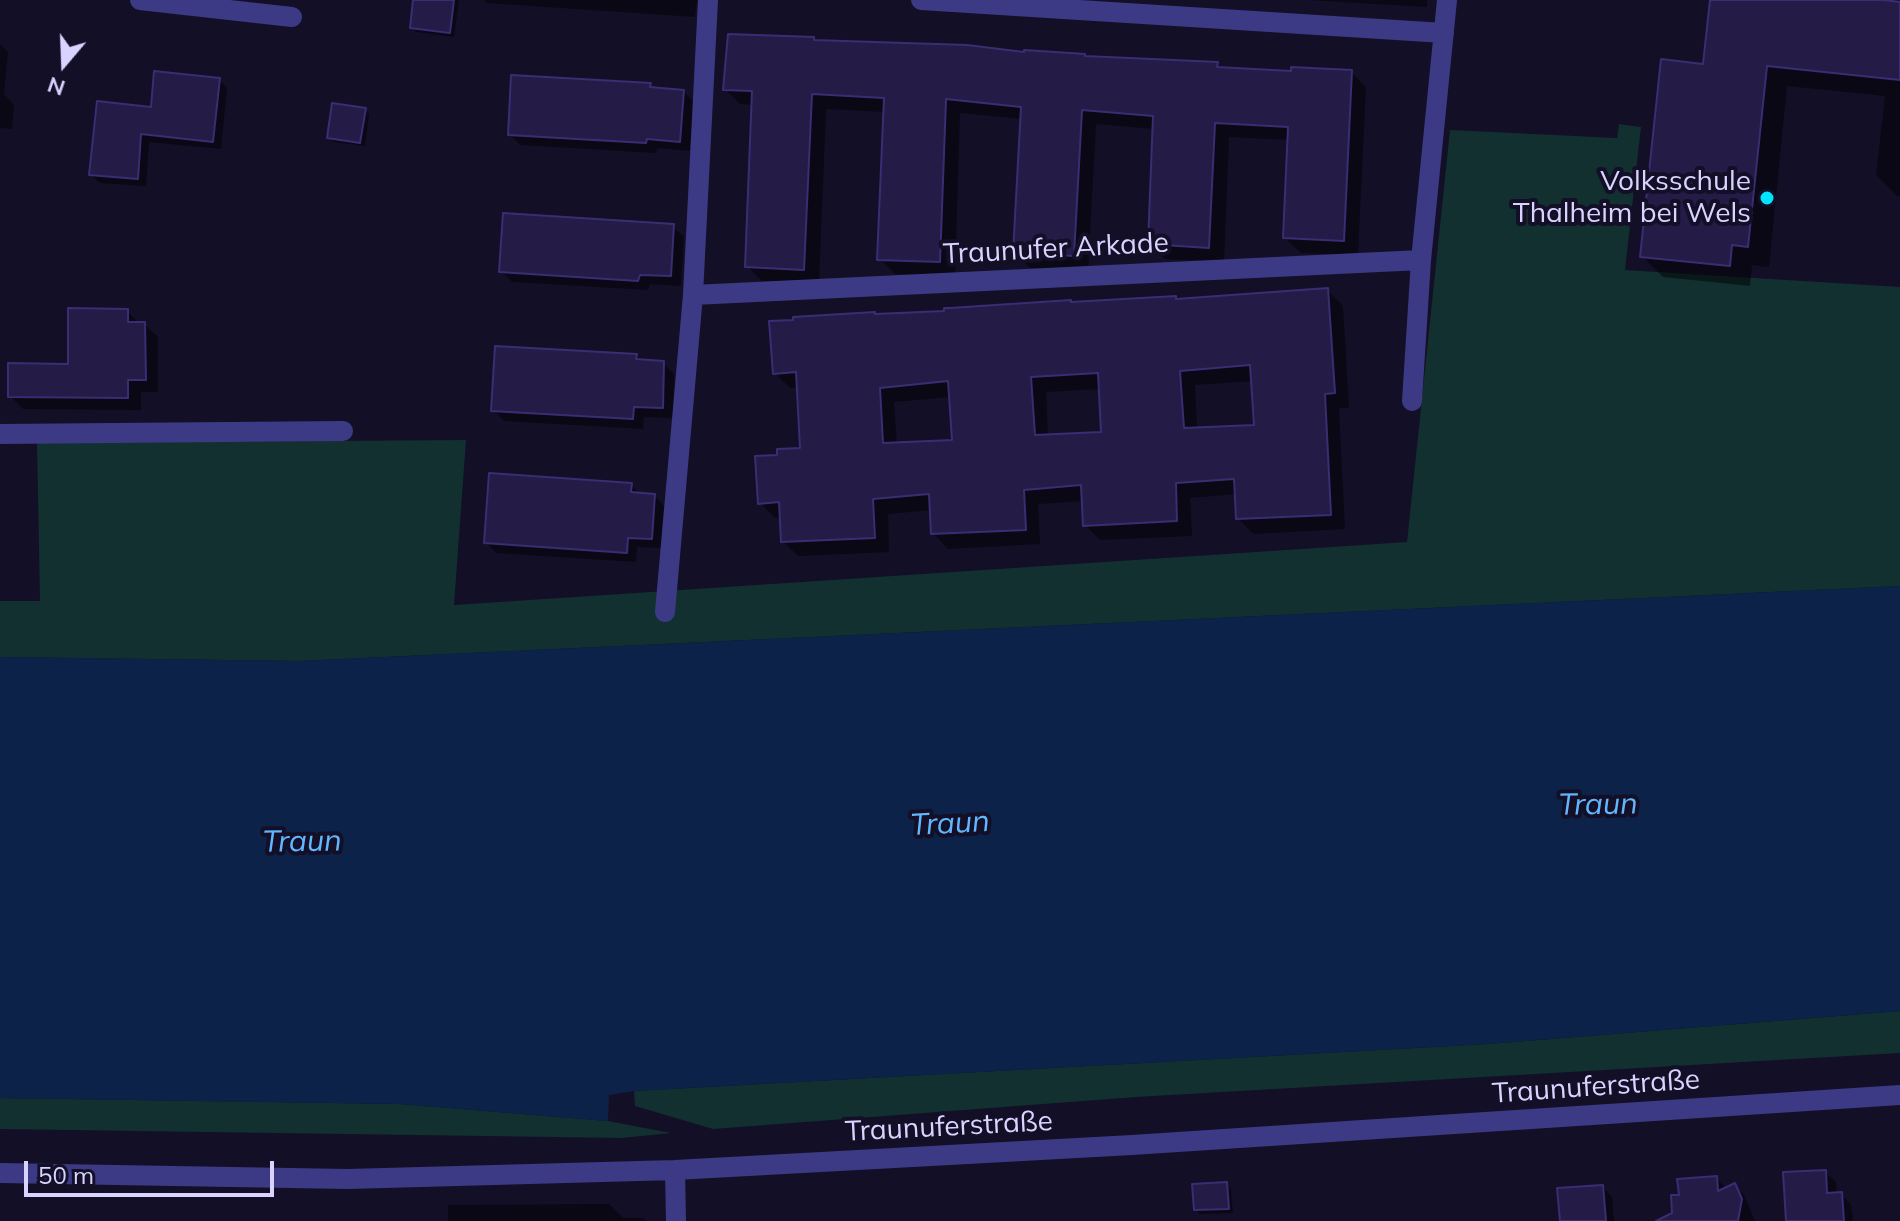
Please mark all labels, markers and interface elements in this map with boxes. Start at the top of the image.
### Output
north arrow [24,24,104,104]
text: N [44,71,69,103]
place label: Volksschule Thalheim bei Wels [1513,165,1751,231]
marker: Volksschule Thalheim bei Wels [1758,189,1776,207]
street label: Traunufer Arkade [942,226,1170,272]
water label: Traun [1558,786,1638,824]
water label: Traun [909,804,991,844]
water label: Traun [262,823,342,861]
street label: Traunuferstraße [1491,1063,1701,1111]
street label: Traunuferstraße [844,1105,1054,1149]
scale bar [28,1145,278,1195]
text: 50 m [38,1160,94,1190]

